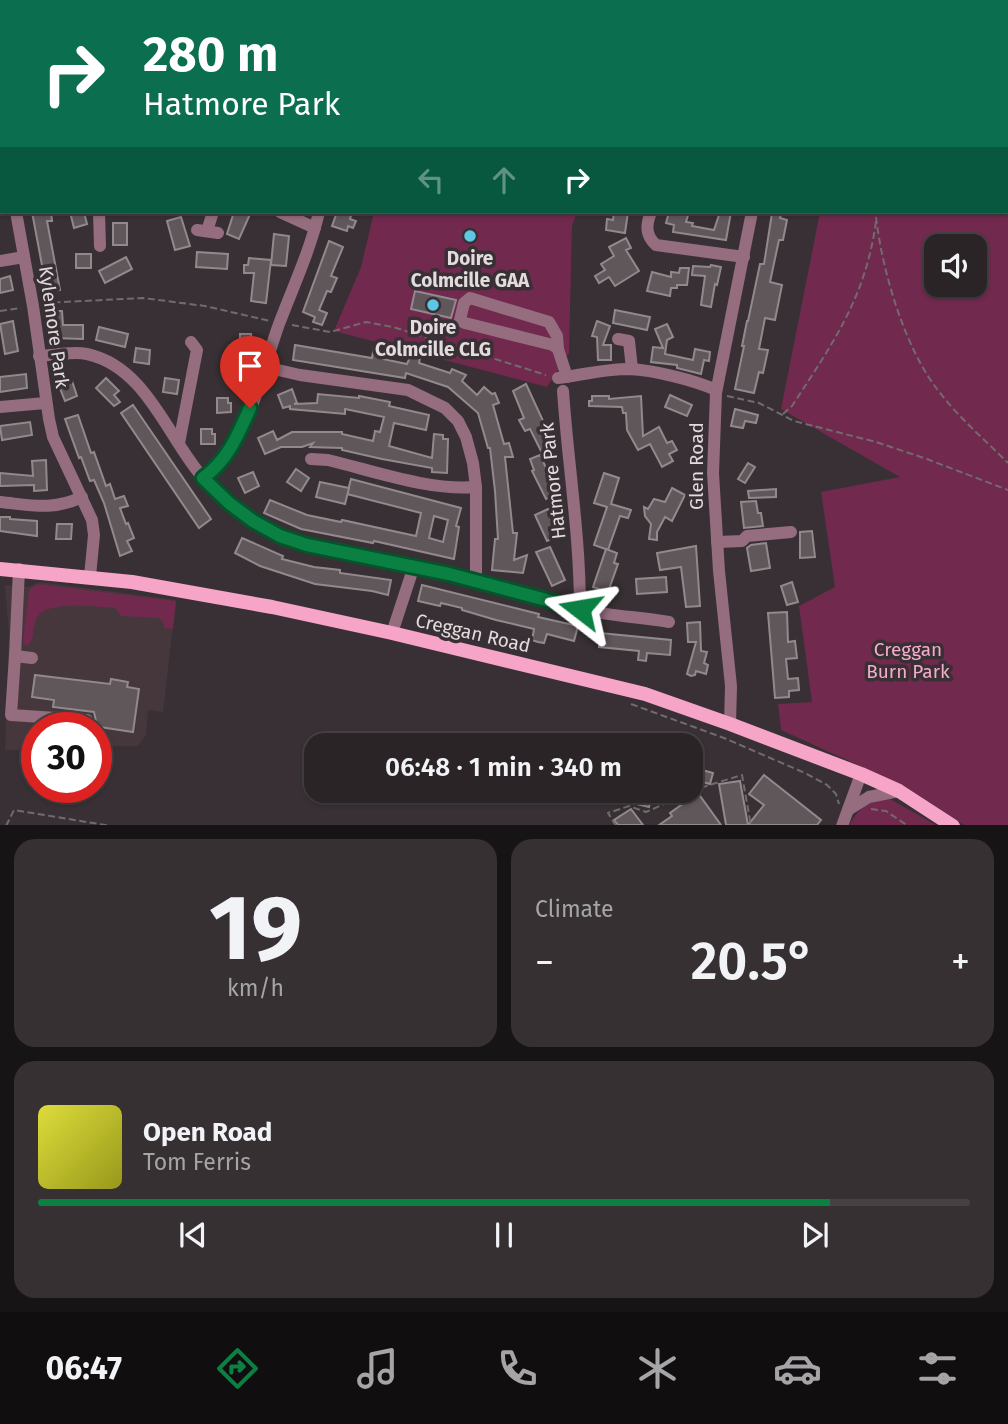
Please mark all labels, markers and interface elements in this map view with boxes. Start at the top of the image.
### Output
text: 280 m [143,25,279,84]
icon: right [28,28,119,119]
text: Hatmore Park [143,85,340,123]
icon: left [412,161,450,199]
icon: ahead [485,161,523,199]
icon: right [558,161,596,199]
marker: Doire Colmcille GAA [462,228,478,244]
map controls [924,234,987,297]
button: sound [924,234,987,297]
place label: Doire Colmcille GAA [411,247,530,292]
street label: Kylemore Park [34,264,74,390]
marker: Doire Colmcille CLG [425,297,441,313]
place label: Doire Colmcille CLG [375,316,491,361]
pin [220,336,280,408]
icon: arrive [231,347,269,385]
street label: Hatmore Park [535,421,571,540]
street label: Glen Road [685,422,708,510]
position arrow [543,572,617,646]
street label: Creggan Road [413,609,533,657]
park label: Creggan Burn Park [866,638,950,683]
speed limit sign: 30 [21,712,112,803]
text: 06:48 · 1 min · 340 m [385,752,622,783]
text: 19 [209,874,302,983]
text: Climate [535,895,614,923]
text: 20.5° [691,930,814,993]
text: − [535,939,554,985]
text: + [951,939,970,985]
text: km/h [227,974,284,1002]
text: Open Road [143,1117,272,1148]
text: Tom Ferris [143,1148,251,1176]
icon: previous [174,1216,212,1254]
icon: pause [485,1216,523,1254]
icon: next [796,1216,834,1254]
icon: directions [213,1344,262,1393]
icon: music [353,1344,402,1393]
icon: phone [493,1344,542,1393]
icon: climate [633,1344,682,1393]
icon: car [773,1344,822,1393]
icon: filters [913,1344,962,1393]
text: 06:47 [46,1349,122,1387]

